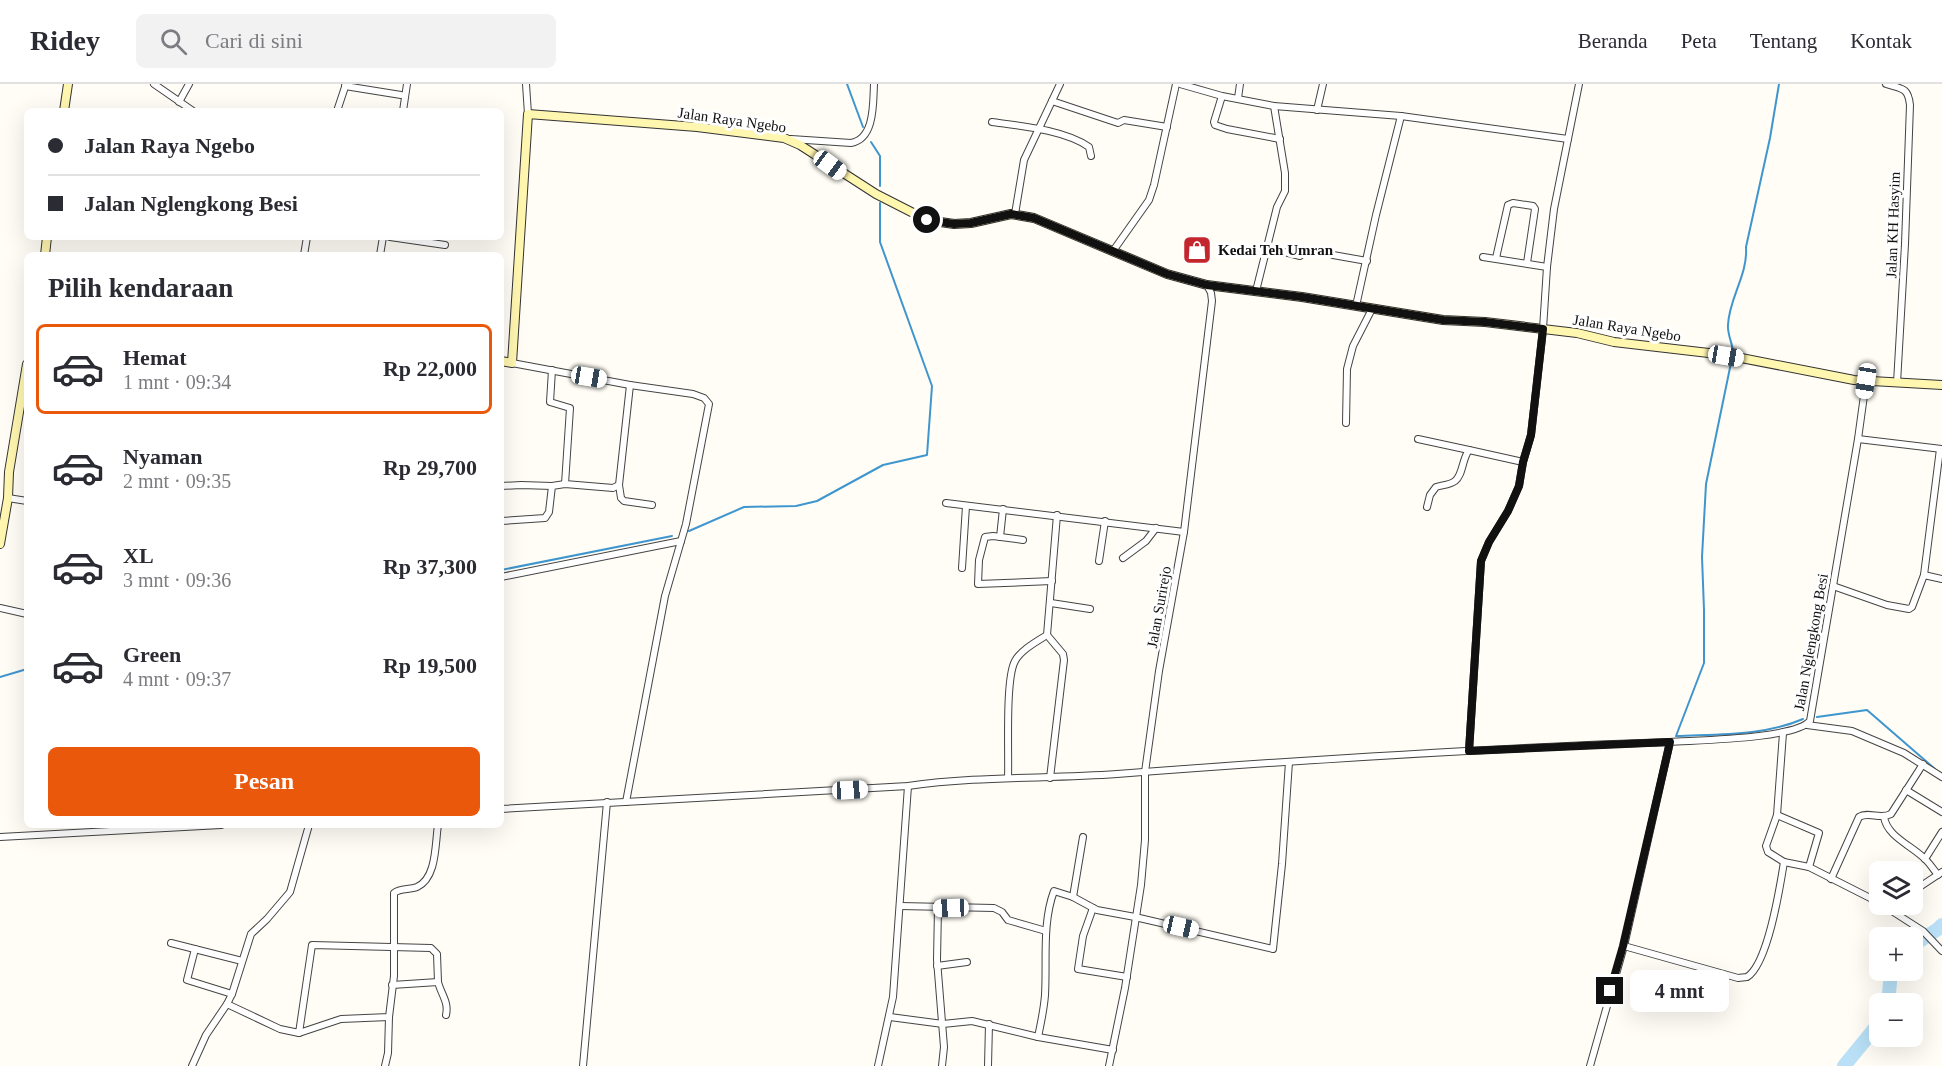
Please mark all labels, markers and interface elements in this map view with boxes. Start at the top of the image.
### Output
search box [136,14,556,68]
text: Ridey [30,25,100,56]
icon: search [157,25,190,58]
text: Cari di sini [205,28,303,53]
text: Beranda [1578,29,1648,53]
text: Peta [1681,29,1717,53]
text: Tentang [1750,29,1817,53]
text: Kontak [1850,29,1912,53]
street label: Jalan Raya Ngebo [677,104,787,136]
text: Jalan Raya Ngebo [84,133,255,158]
car [810,147,850,183]
street label: Jalan KH Hasyim [1883,171,1903,279]
text: Jalan Nglengkong Besi [84,191,298,216]
route start [913,206,940,233]
shop icon: Kedai Teh Umran [1181,234,1213,266]
place label: Kedai Teh Umran [1218,242,1334,258]
text: Pilih kendaraan [48,273,233,303]
street label: Jalan Raya Ngebo [1572,312,1682,344]
icon: car [51,342,105,396]
car [1707,344,1745,368]
text: Hemat [123,345,187,370]
text: Rp 22,000 [383,356,477,381]
car [1854,362,1878,400]
car [570,365,608,389]
text: 1 mnt · 09:34 [123,371,231,393]
icon: car [51,441,105,495]
text: Nyaman [123,444,202,469]
text: Rp 29,700 [383,455,477,480]
text: 2 mnt · 09:35 [123,470,231,492]
icon: car [51,540,105,594]
text: XL [123,543,154,568]
text: Rp 37,300 [383,554,477,579]
street label: Jalan Surirejo [1144,565,1174,649]
text: 3 mnt · 09:36 [123,569,231,591]
street label: Jalan Nglengkong Besi [1791,572,1831,712]
icon: car [51,639,105,693]
text: Green [123,642,181,667]
text: Rp 19,500 [383,653,477,678]
text: 4 mnt · 09:37 [123,668,231,690]
button: Pesan [48,747,480,816]
car [832,780,868,800]
map controls [1869,861,1923,1047]
button: layers [1869,861,1923,915]
car [933,898,969,918]
car [1161,914,1201,940]
button: + [1869,927,1923,981]
callout: 4 mnt [1631,970,1730,1012]
route end [1596,977,1623,1004]
text: 4 mnt [1655,980,1704,1002]
button: − [1869,993,1923,1047]

